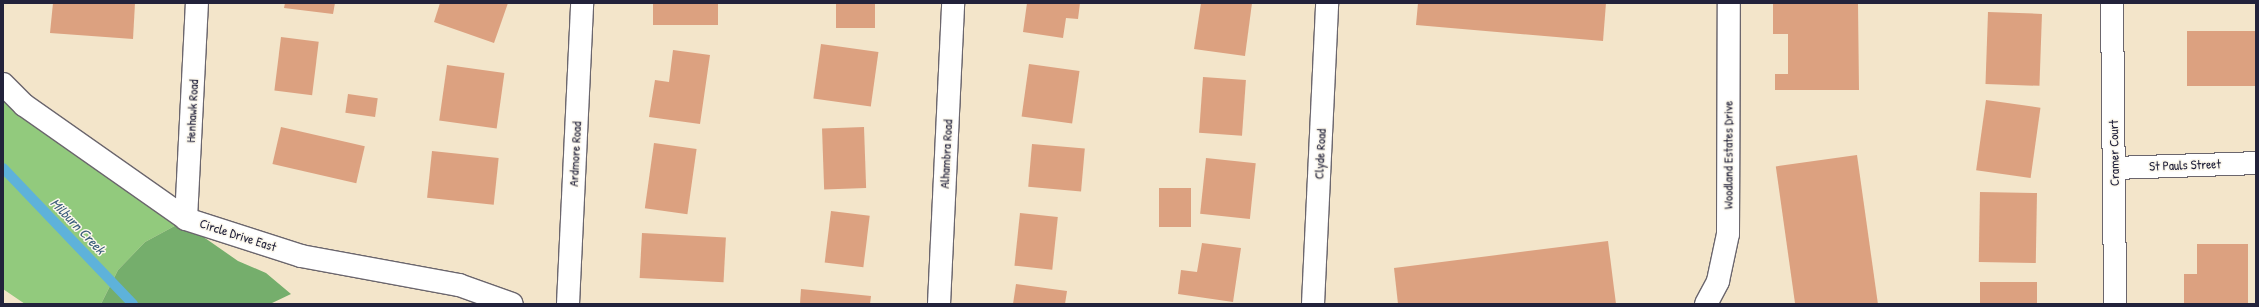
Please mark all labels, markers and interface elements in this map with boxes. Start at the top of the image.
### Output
street label: Henhawk Road [183,79,201,143]
street label: Woodland Estates Drive [1720,101,1736,209]
street label: Alhambra Road [936,119,956,189]
street label: Cramer Court [2106,120,2122,186]
street label: Ardmore Road [566,121,584,187]
street label: Clyde Road [1311,128,1329,180]
street label: St Pauls Street [2149,156,2221,174]
water label: Milburn Creek [47,194,109,258]
street label: Circle Drive East [198,215,278,255]

